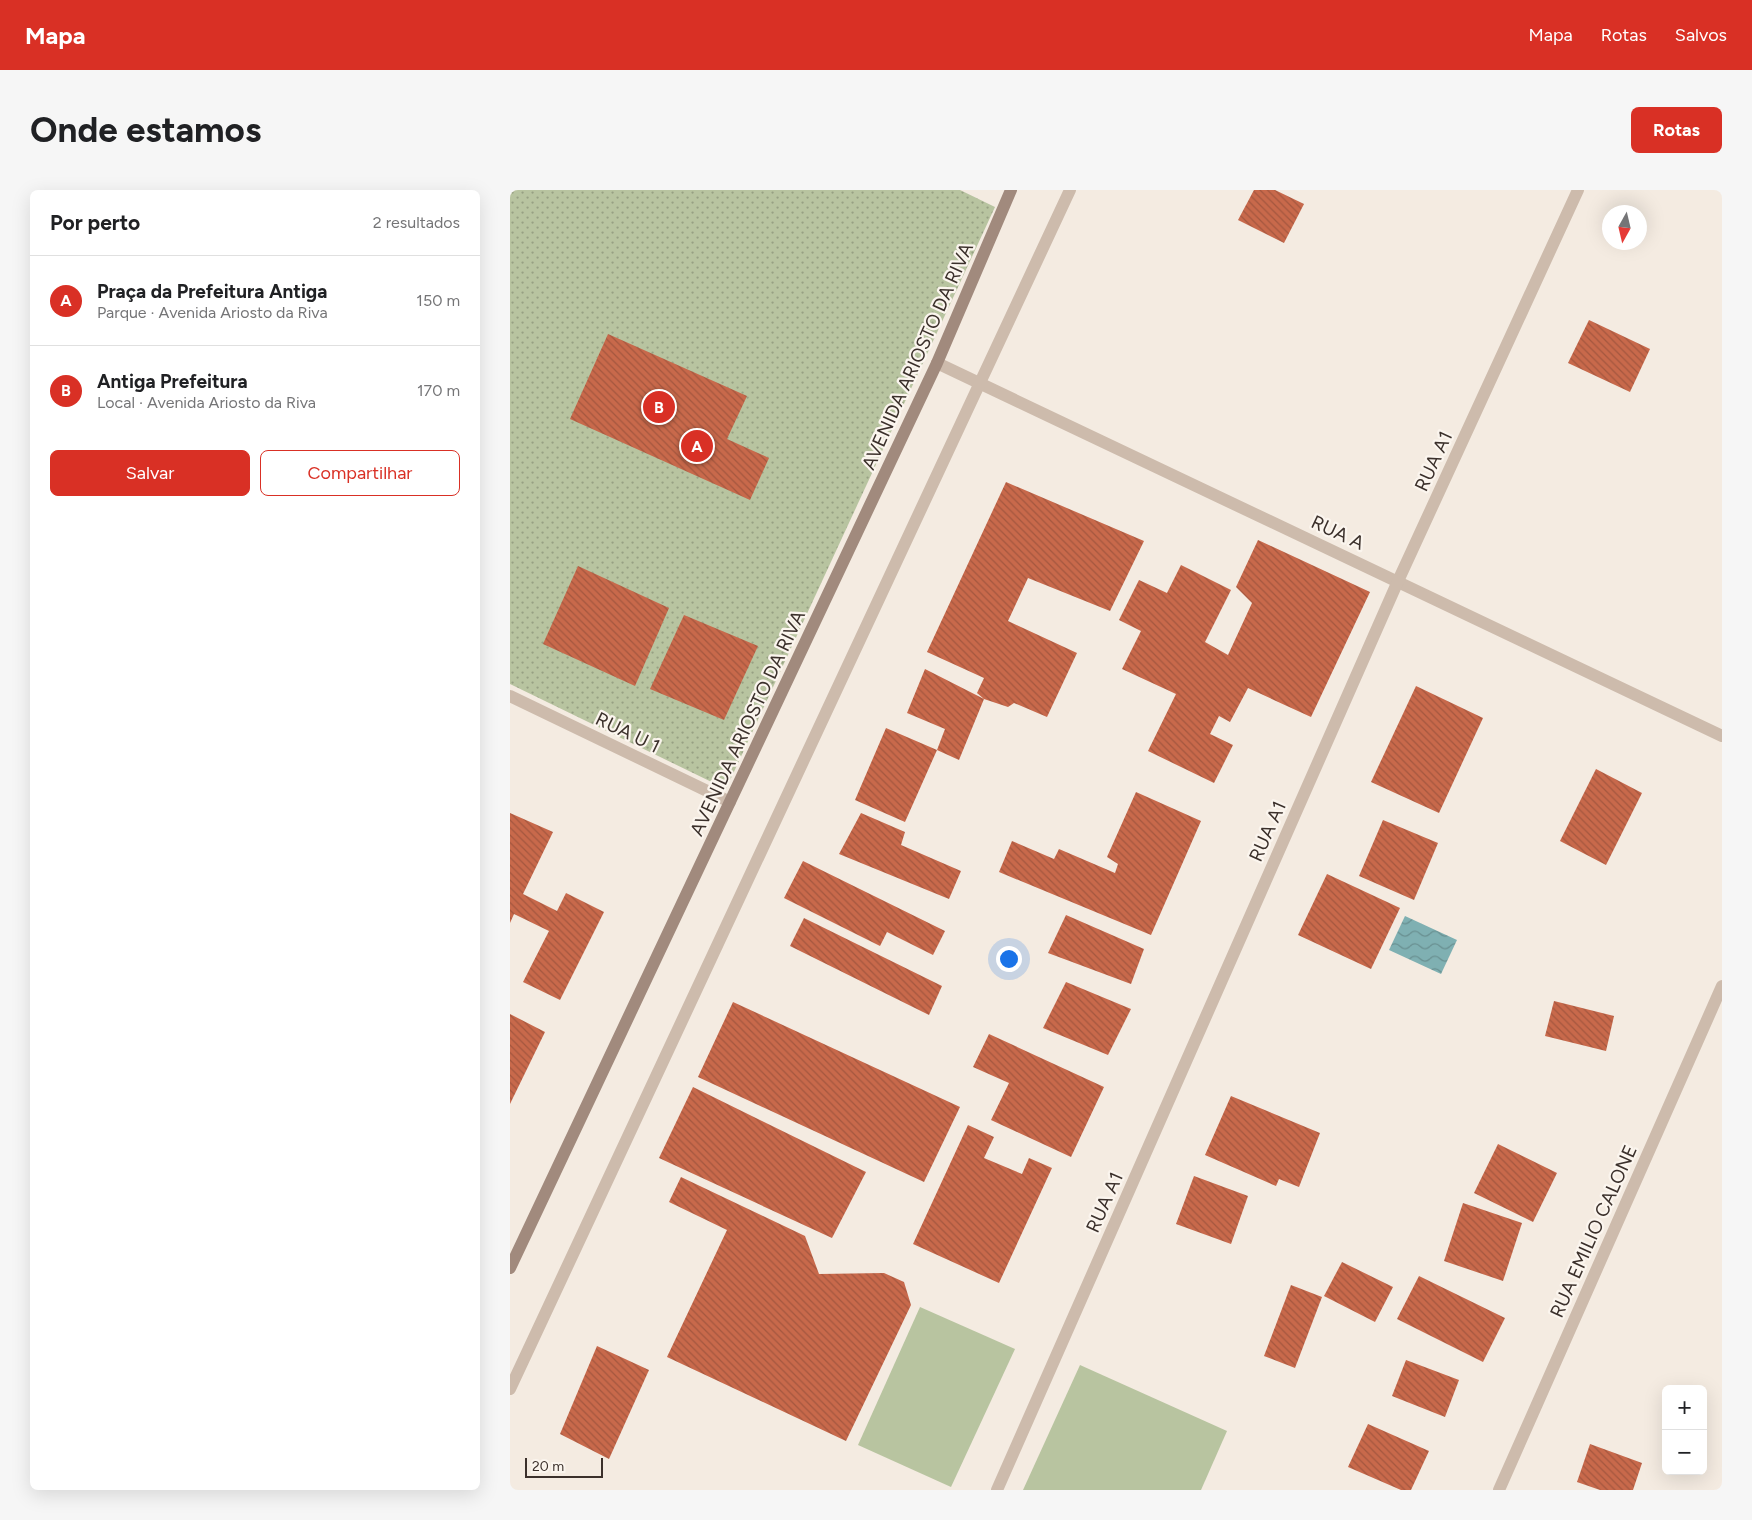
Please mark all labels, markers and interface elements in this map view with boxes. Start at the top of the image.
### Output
text: Mapa [25,21,86,50]
text: Mapa [1529,24,1573,46]
text: Rotas [1601,24,1647,46]
text: Salvos [1675,24,1727,46]
button: Rotas [1631,107,1722,153]
text: Onde estamos [30,109,261,151]
north arrow [1602,205,1647,250]
text: Por perto [50,210,140,235]
text: 2 resultados [373,213,460,232]
street label: AVENIDA ARIOSTO DA RIVA [857,239,978,473]
text: Praça da Prefeitura Antiga [97,280,327,303]
text: A [60,291,72,310]
text: 150 m [416,291,460,310]
text: Parque · Avenida Ariosto da Riva [97,303,328,322]
text: Antiga Prefeitura [97,370,248,393]
text: B [61,381,71,400]
text: 170 m [417,381,460,400]
pin: B [643,388,675,426]
text: Local · Avenida Ariosto da Riva [97,393,316,412]
pin: A [681,427,713,465]
street label: RUA A1 [1410,428,1457,495]
button: Salvar [50,450,250,496]
button: Compartilhar [260,450,460,496]
street label: RUA A [1308,510,1368,555]
street label: AVENIDA ARIOSTO DA RIVA [685,607,810,840]
street label: RUA U 1 [592,707,664,758]
street label: RUA A1 [1244,797,1291,865]
your location [996,946,1022,972]
street label: RUA EMILIO CALONE [1545,1141,1642,1321]
street label: RUA A1 [1081,1168,1128,1236]
map controls [1662,1385,1707,1475]
button: + [1662,1385,1707,1430]
button: − [1662,1430,1707,1475]
scale bar [525,1455,602,1478]
text: 20 m [532,1458,564,1475]

